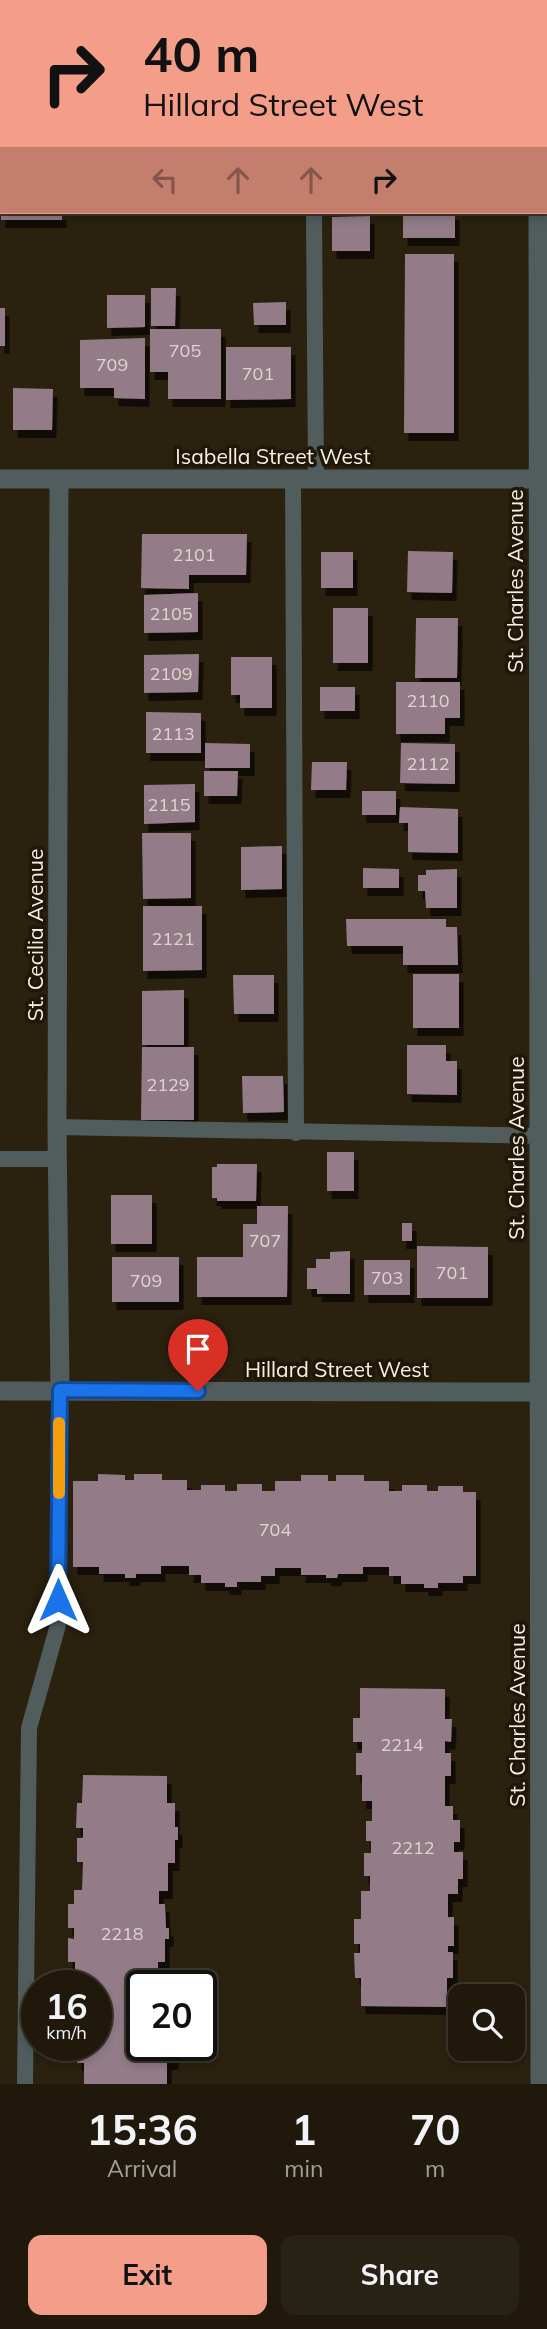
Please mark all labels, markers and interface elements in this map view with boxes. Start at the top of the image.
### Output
text: 40 m [143,23,259,84]
icon: right [28,28,119,119]
text: Hillard Street West [143,84,423,124]
icon: left [146,161,184,199]
icon: ahead [219,161,257,199]
icon: ahead [292,161,330,199]
icon: right [365,161,403,199]
house number: 705 [169,339,201,362]
house number: 709 [96,353,128,376]
house number: 701 [242,362,274,385]
street label: Isabella Street West [175,443,371,469]
street label: St. Charles Avenue [502,489,528,673]
house number: 2101 [172,543,216,566]
house number: 2105 [149,602,193,625]
house number: 2109 [149,662,193,685]
house number: 2110 [406,689,450,712]
house number: 2113 [151,722,195,745]
house number: 2112 [406,752,450,775]
house number: 2115 [147,793,191,816]
street label: St. Cecilia Avenue [22,849,48,1021]
house number: 2121 [151,927,195,950]
street label: St. Charles Avenue [503,1056,529,1240]
house number: 2129 [146,1073,190,1096]
house number: 707 [249,1229,281,1252]
house number: 701 [436,1261,468,1284]
house number: 703 [371,1266,403,1289]
house number: 709 [130,1269,162,1292]
pin [168,1319,228,1391]
icon: arrive [179,1330,217,1368]
street label: Hillard Street West [245,1356,429,1382]
house number: 704 [259,1518,291,1541]
position arrow [21,1563,95,1637]
street label: St. Charles Avenue [504,1623,530,1807]
house number: 2214 [380,1733,424,1756]
house number: 2212 [391,1836,435,1859]
house number: 2218 [100,1922,144,1945]
speed limit sign: 20 [126,1970,217,2061]
text: 16 [45,1984,88,2028]
map controls [448,1984,525,2061]
button: search [448,1984,525,2061]
text: km/h [46,2021,87,2044]
text: 15:36 [87,2103,198,2156]
text: 1 [291,2103,316,2156]
text: 70 [410,2103,460,2156]
text: Arrival [107,2154,177,2183]
text: min [284,2154,323,2183]
text: m [425,2154,445,2183]
button: Exit [28,2235,267,2315]
button: Share [281,2235,519,2315]

